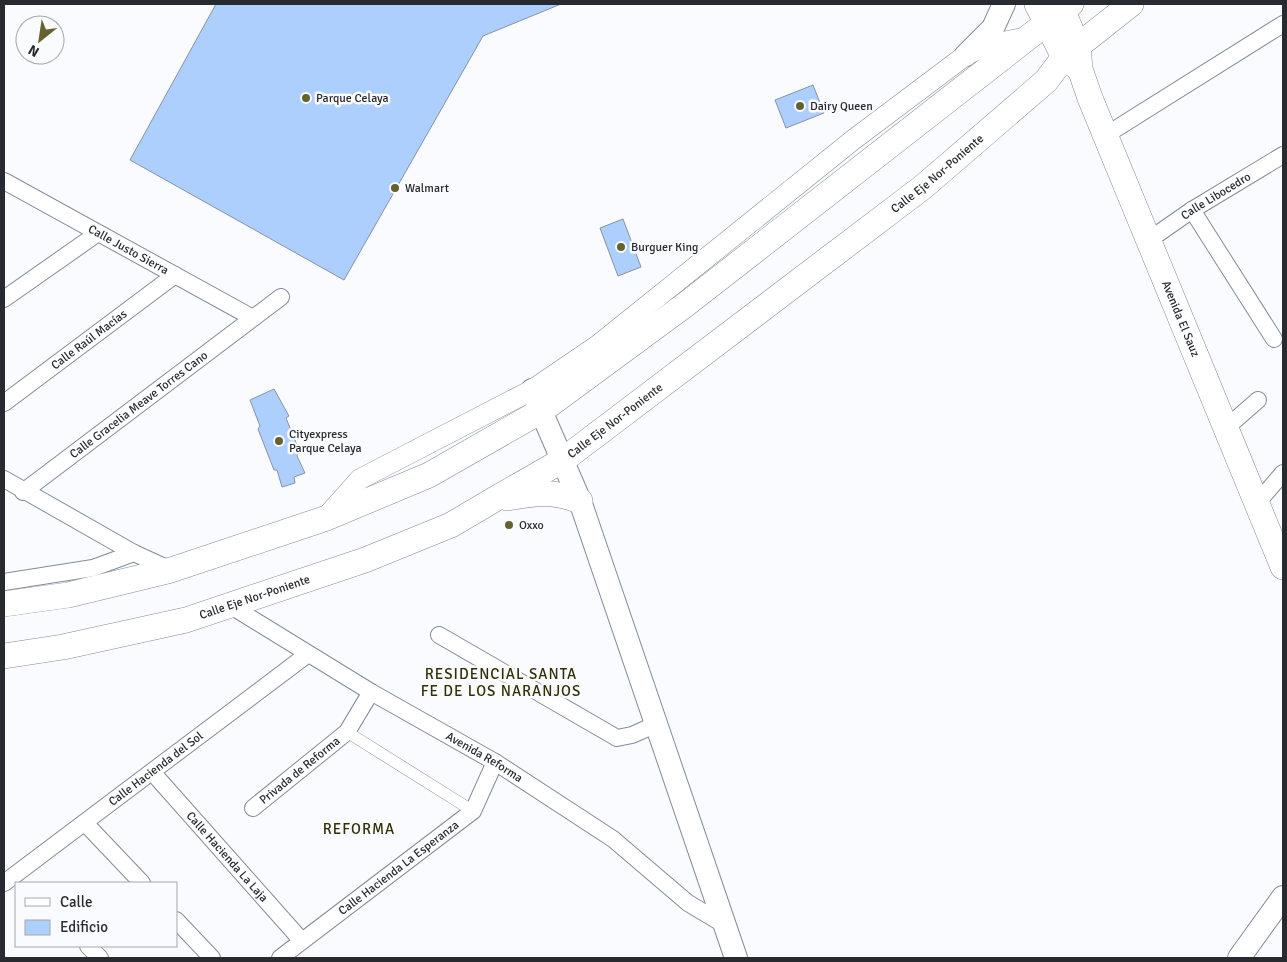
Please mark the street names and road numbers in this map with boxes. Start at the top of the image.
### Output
street label: Calle Eje Nor-Poniente [888,131,987,217]
street label: Calle Libocedro [1178,169,1254,223]
street label: Calle Justo Sierra [85,222,171,278]
street label: Avenida El Sauz [1158,279,1203,359]
street label: Calle Raúl Macías [48,307,130,373]
street label: Calle Gracelia Meave Torres Cano [67,348,211,462]
street label: Calle Eje Nor-Poniente [565,380,666,462]
street label: Calle Eje Nor-Poniente [198,572,312,623]
street label: Calle Hacienda del Sol [106,728,207,810]
street label: Avenida Reforma [443,729,525,786]
street label: Privada de Reforma [257,734,343,808]
street label: Calle Hacienda La Laja [183,809,271,906]
street label: Calle Hacienda La Esperanza [336,817,462,919]

